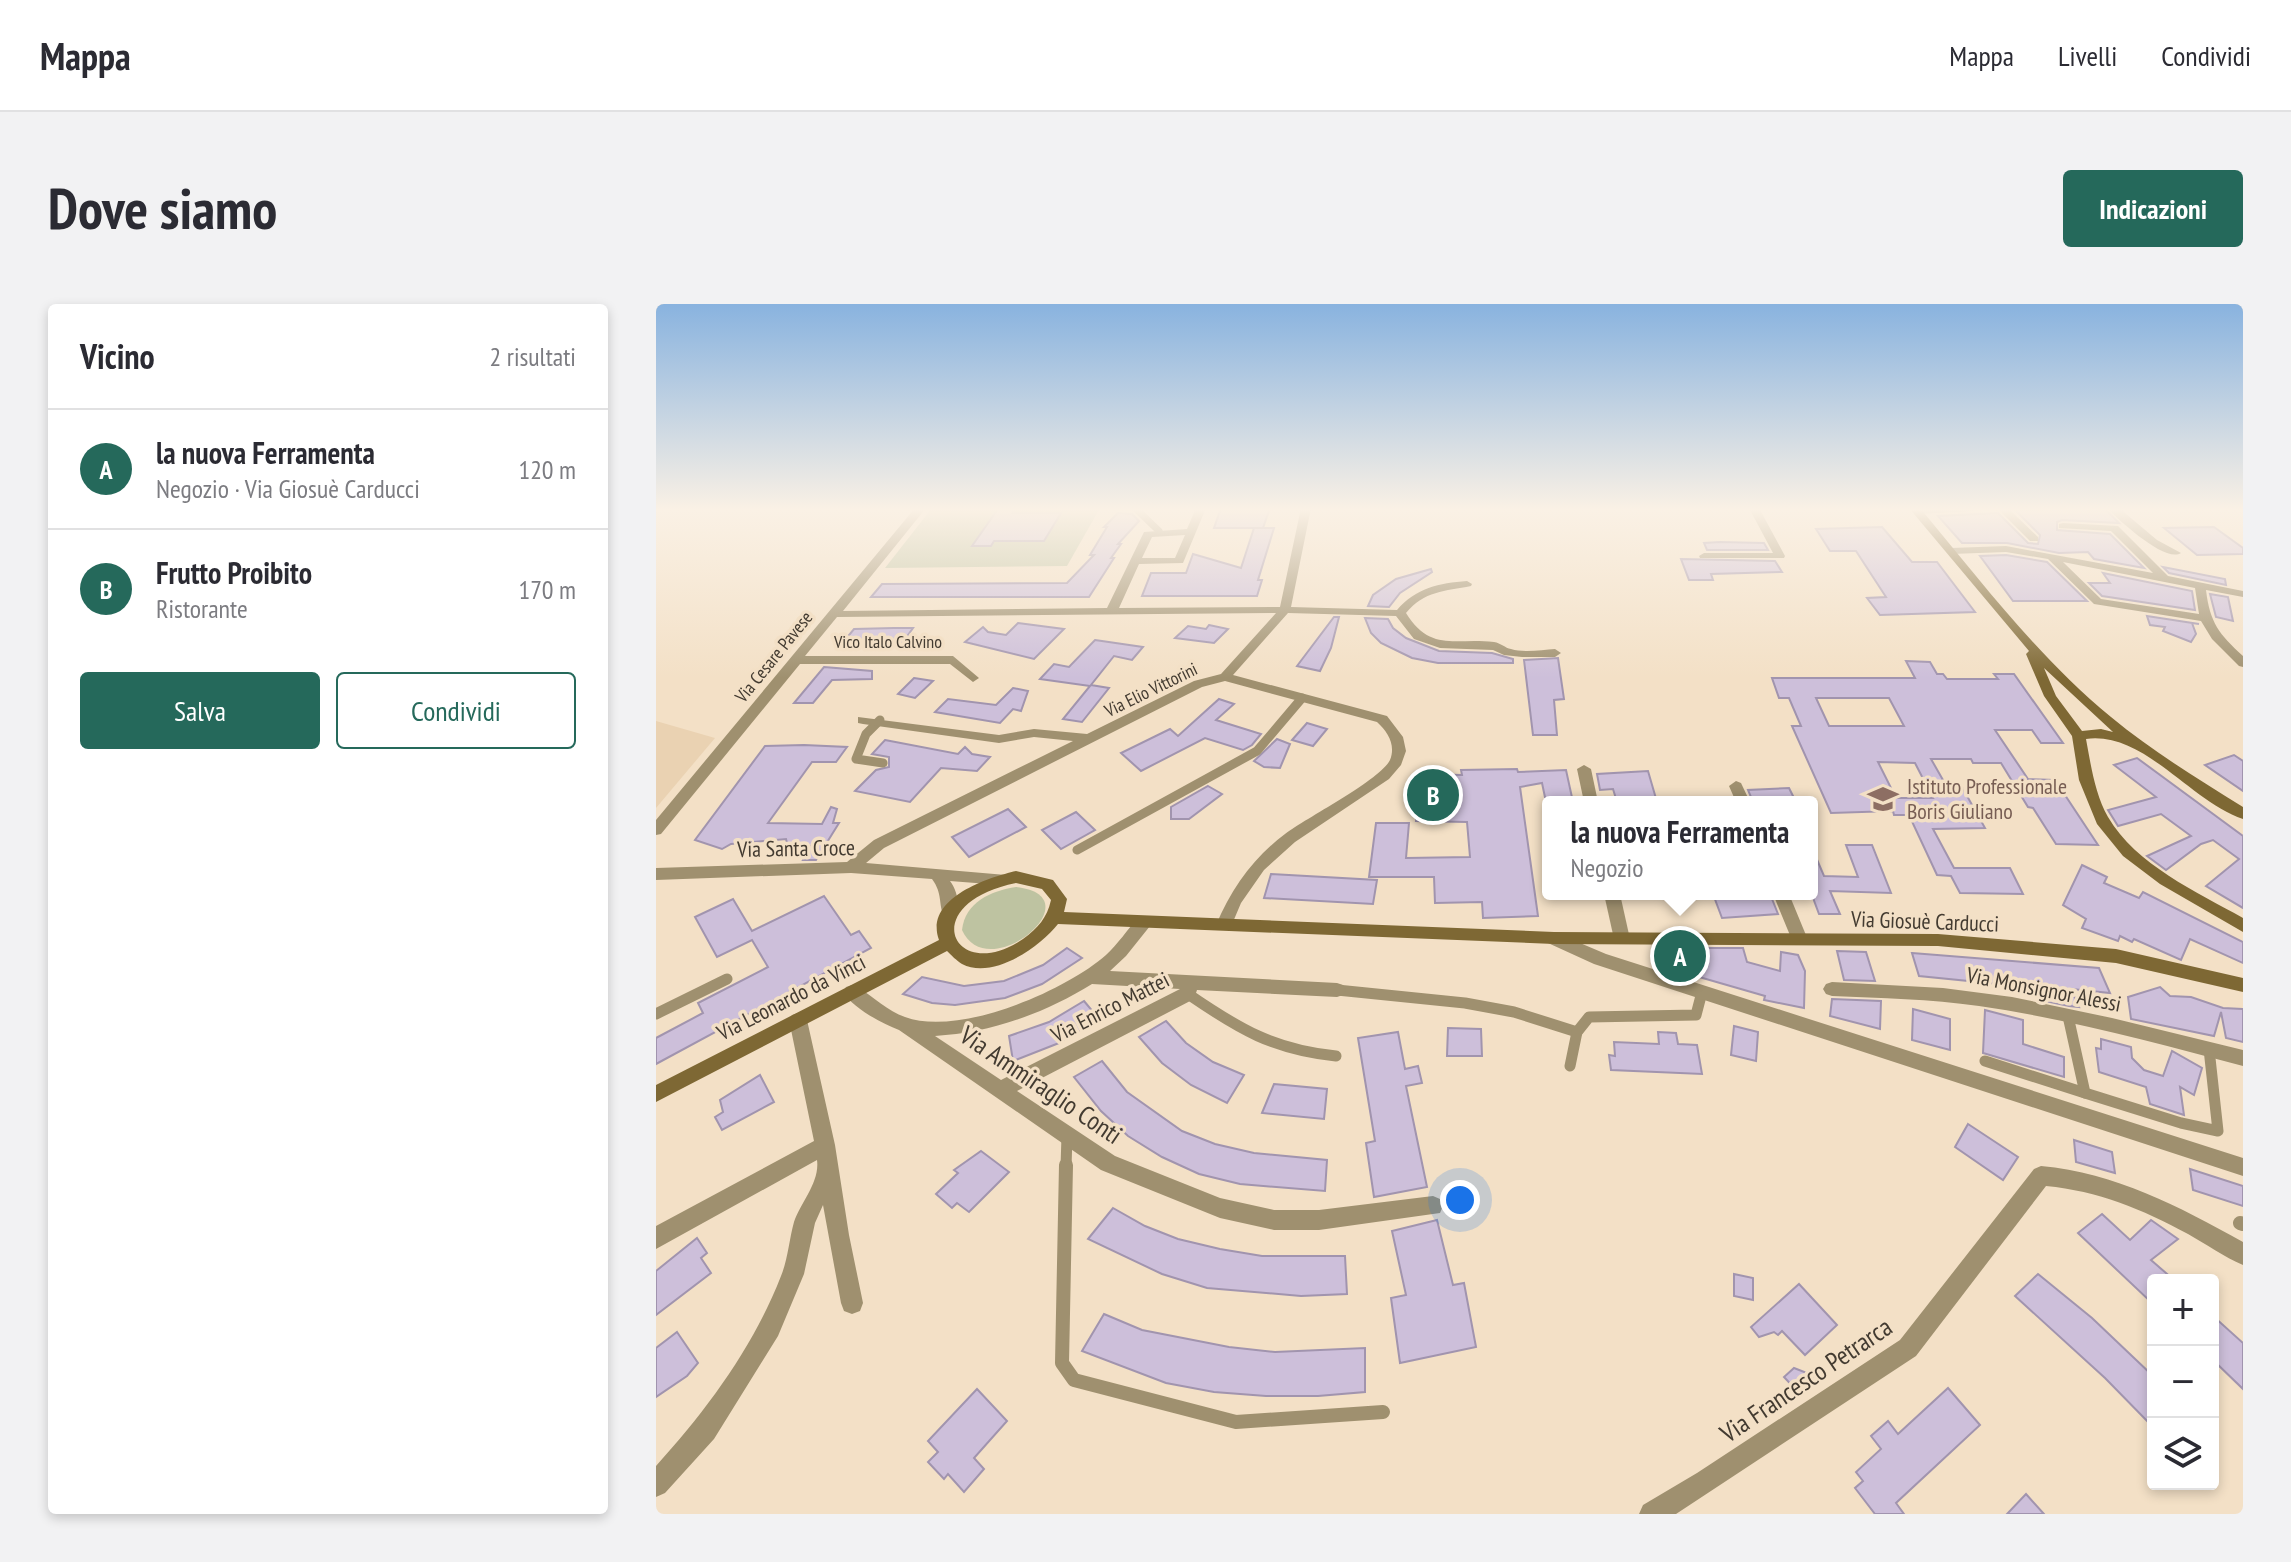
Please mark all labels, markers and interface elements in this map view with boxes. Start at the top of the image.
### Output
text: Mappa [40,31,131,80]
text: Mappa [1949,37,2014,74]
text: Livelli [2058,37,2117,74]
text: Condividi [2161,37,2251,74]
button: Indicazioni [2063,170,2243,247]
text: Dove siamo [48,172,277,244]
text: Vicino [80,334,155,378]
text: 2 risultati [490,340,576,373]
text: la nuova Ferramenta [156,433,375,472]
text: A [99,453,113,486]
text: 120 m [518,453,576,486]
text: Negozio · Via Giosuè Carducci [156,472,420,505]
text: Frutto Proibito [156,553,312,592]
text: B [100,573,112,606]
text: 170 m [518,573,576,606]
text: Ristorante [156,592,248,625]
street label: Via Cesare Pavese [729,606,817,708]
street label: Vico Italo Calvino [833,630,942,653]
street label: Via Elio Vittorini [1100,657,1201,722]
button: Salva [80,672,320,749]
button: Condividi [336,672,576,749]
pin: B [1407,765,1459,825]
place label: Istituto Professionale Boris Giuliano [1907,772,2067,825]
school or university icon: Istituto Professionale Boris Giuliano [1866,782,1900,816]
popup [1542,796,1818,900]
text: la nuova Ferramenta [1571,812,1789,851]
street label: Via Santa Croce [736,833,855,863]
text: Negozio [1571,851,1643,884]
street label: Via Giosuè Carducci [1850,904,1999,938]
pin: A [1654,926,1706,986]
street label: Via Leonardo da Vinci [711,948,870,1047]
street label: Via Monsignor Alessi [1963,960,2124,1018]
street label: Via Enrico Mattei [1045,965,1174,1049]
street label: Via Ammiraglio Conti [953,1018,1129,1151]
your location [1440,1180,1480,1220]
map controls [2147,1274,2219,1490]
button: + [2147,1274,2219,1346]
street label: Via Francesco Petrarca [1713,1310,1898,1450]
button: − [2147,1346,2219,1418]
button: layers [2147,1418,2219,1490]

